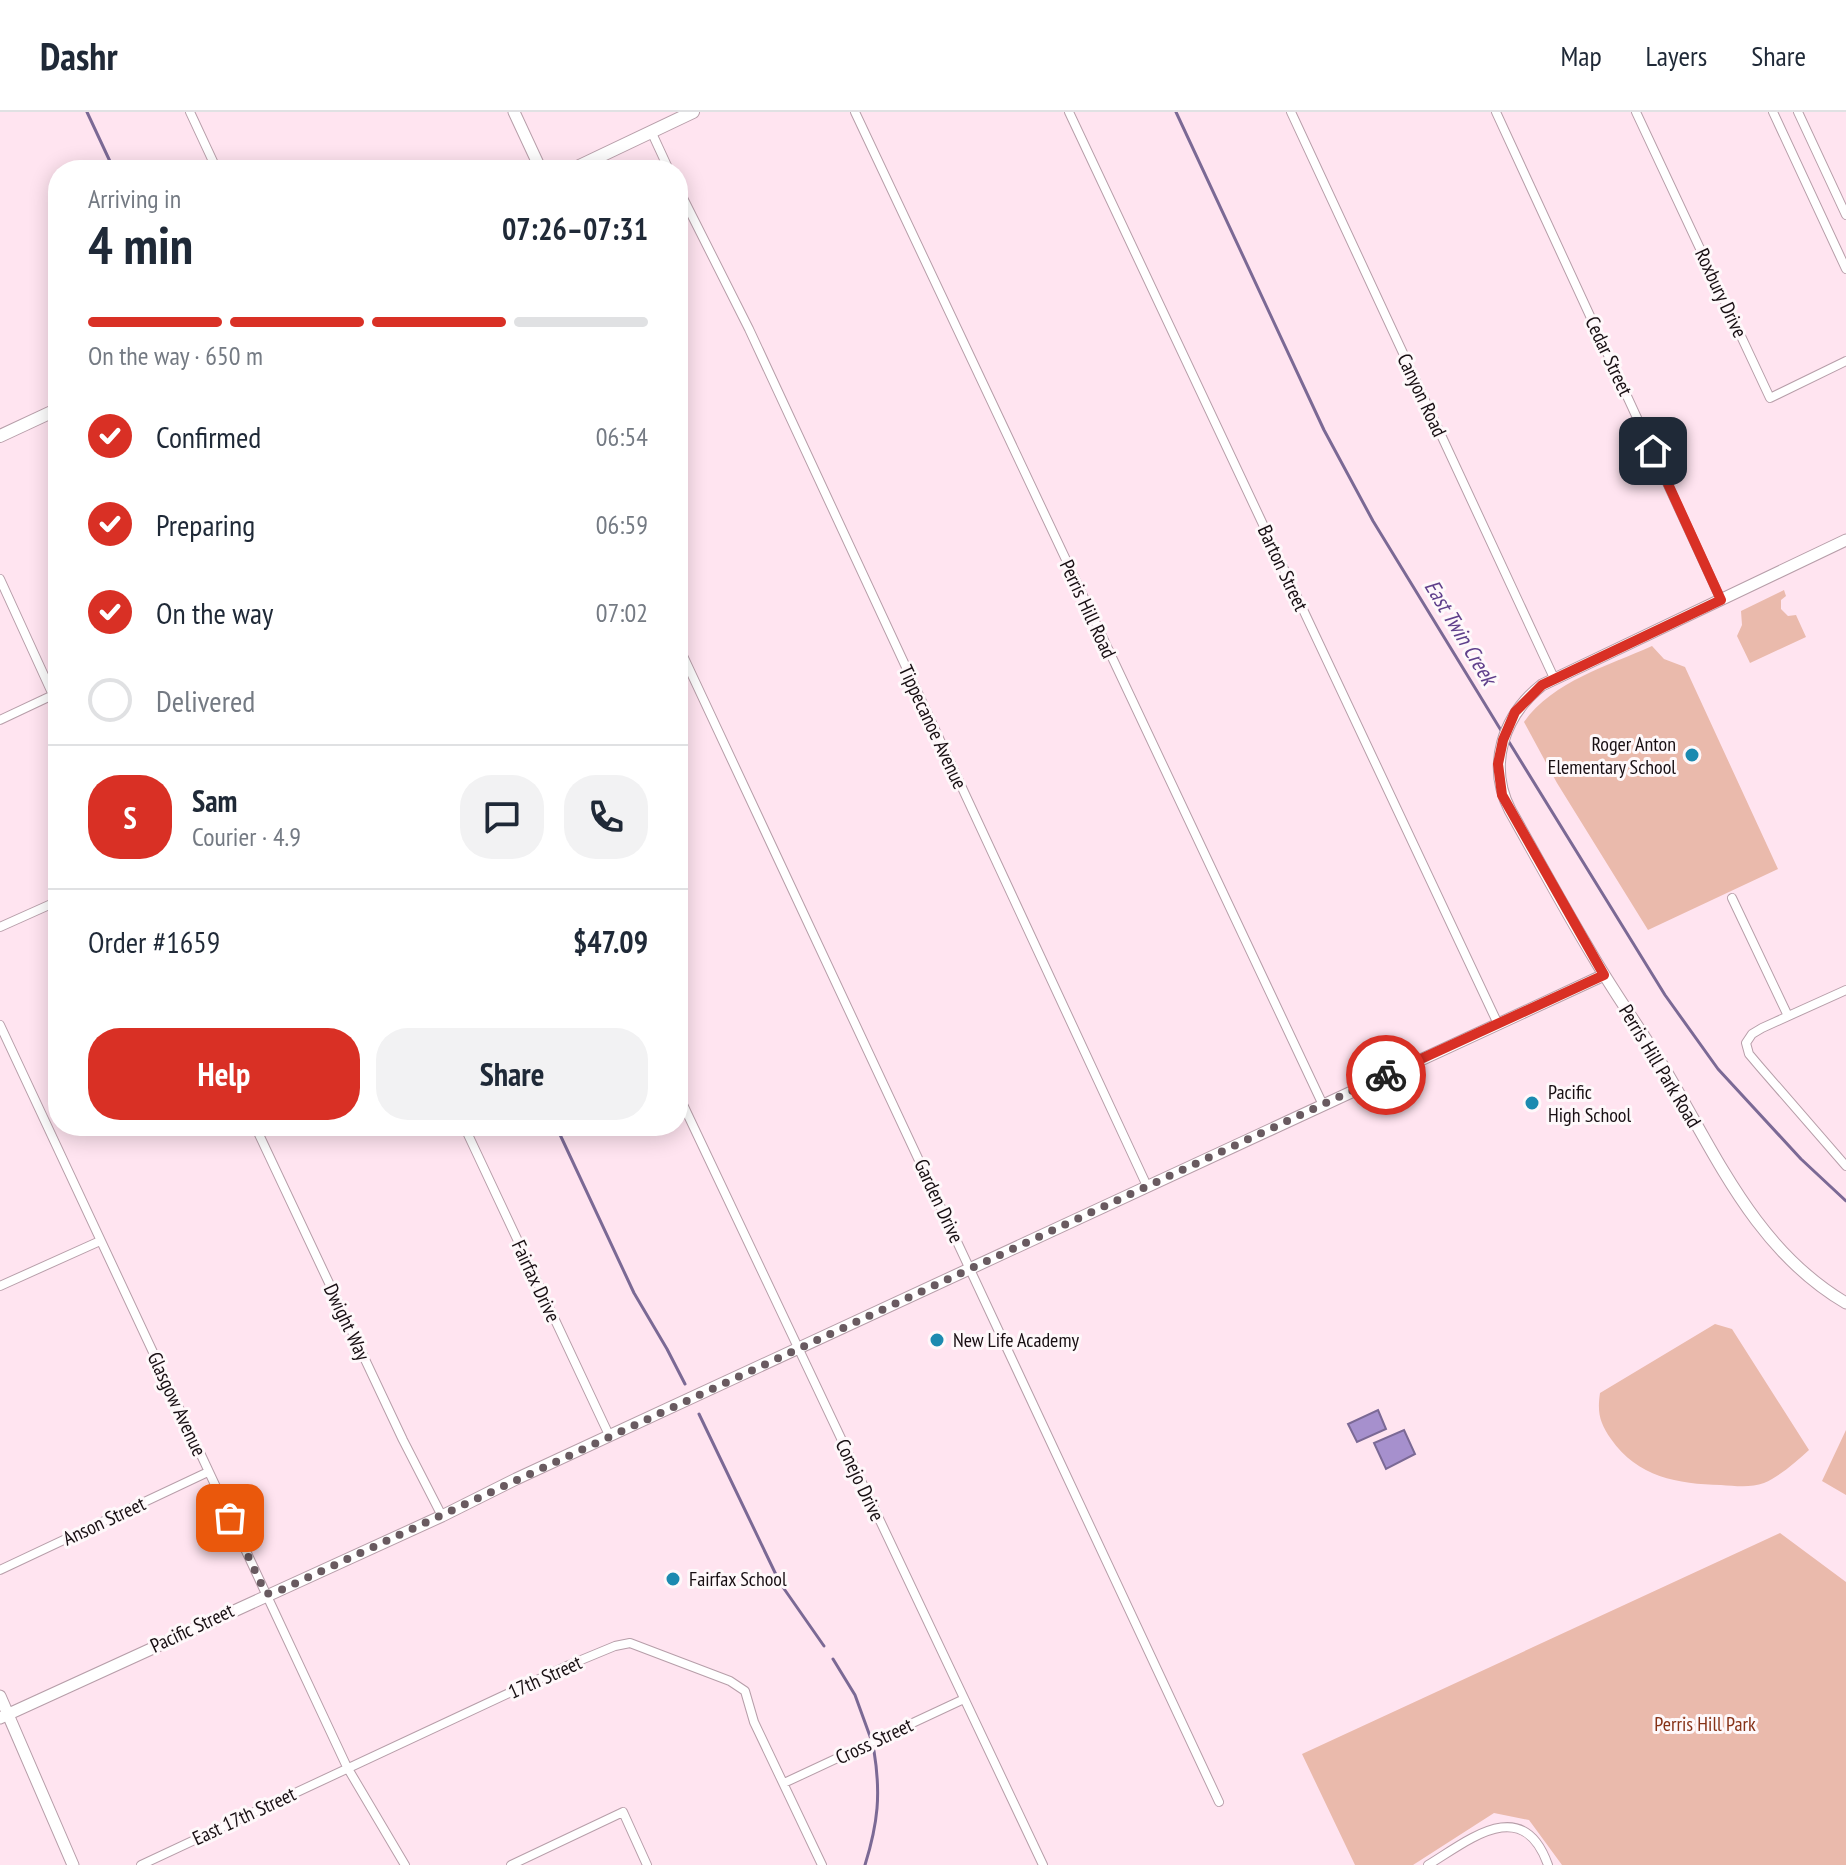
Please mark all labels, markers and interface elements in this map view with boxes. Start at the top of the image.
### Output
text: Dashr [40,31,118,80]
text: Map [1560,37,1602,74]
text: Layers [1646,37,1707,74]
text: Share [1751,37,1806,74]
text: Arriving in [88,182,181,215]
text: 07:26–07:31 [502,209,648,248]
text: 4 min [88,211,193,278]
street label: Roxbury Drive [1689,244,1753,342]
street label: Cedar Street [1579,312,1639,400]
text: On the way · 650 m [88,339,263,372]
street label: Canyon Road [1391,349,1453,441]
icon: check [88,414,132,458]
text: Confirmed [156,417,261,456]
pin [1619,417,1687,485]
text: 06:54 [596,420,648,453]
icon: home [1631,429,1675,473]
icon: check [88,502,132,546]
text: Preparing [156,505,255,544]
text: 06:59 [596,508,648,541]
street label: Barton Street [1252,521,1314,616]
street label: Perris Hill Road [1054,556,1122,662]
water label: East Twin Creek [1419,574,1505,692]
icon: check [88,590,132,634]
text: On the way [156,593,273,632]
text: 07:02 [596,596,648,629]
street label: Tippecanoe Avenue [893,661,973,793]
text: Delivered [156,681,255,720]
place label: Roger Anton Elementary School [1548,731,1676,780]
marker: Roger Anton Elementary School [1683,746,1701,764]
button: chat [460,775,544,859]
button: phone [564,775,648,859]
text: Sam [192,781,237,820]
text: S [123,798,137,837]
text: Courier · 4.9 [192,820,301,853]
text: Order #1659 [88,922,220,961]
text: $47.09 [573,922,648,961]
street label: Perris Hill Park Road [1613,1000,1707,1132]
button: Help [88,1028,360,1120]
button: Share [376,1028,648,1120]
courier [1346,1035,1426,1115]
icon: bike [1364,1053,1408,1097]
place label: Pacific High School [1548,1079,1632,1128]
marker: Pacific High School [1523,1094,1541,1112]
street label: Garden Drive [908,1155,970,1247]
street label: Fairfax Drive [506,1236,566,1326]
street label: Dwight Way [318,1279,376,1365]
place label: New Life Academy [953,1327,1079,1353]
marker: New Life Academy [928,1331,946,1349]
street label: Glasgow Avenue [142,1348,212,1460]
street label: Conejo Drive [830,1435,890,1525]
pin [196,1484,264,1552]
street label: Anson Street [59,1490,150,1551]
icon: bag [208,1496,252,1540]
place label: Fairfax School [689,1566,787,1592]
marker: Fairfax School [664,1570,682,1588]
street label: Pacific Street [146,1597,238,1659]
street label: 17th Street [504,1649,586,1705]
park label: Perris Hill Park [1654,1711,1756,1737]
street label: Cross Street [831,1712,917,1770]
street label: East 17th Street [188,1781,300,1851]

